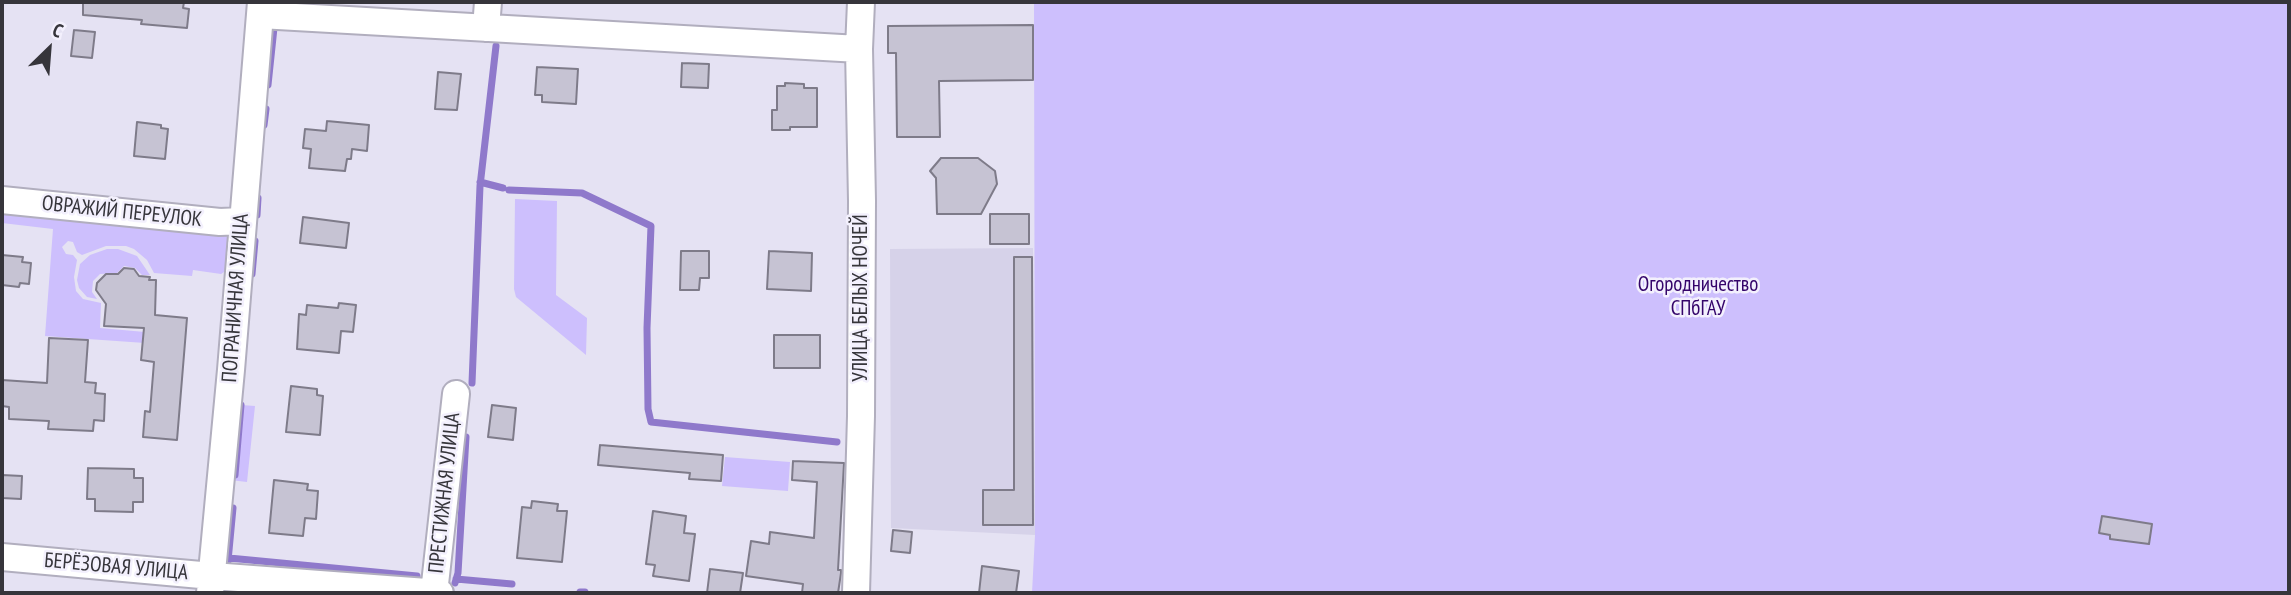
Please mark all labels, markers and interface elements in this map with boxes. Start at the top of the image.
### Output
north arrow [14,14,84,84]
text: С [49,17,67,43]
street label: ОВРАЖИЙ ПЕРЕУЛОК [41,191,203,233]
street label: ПОГРАНИЧНАЯ УЛИЦА [218,213,254,383]
street label: УЛИЦА БЕЛЫХ НОЧЕЙ [848,214,874,382]
park label: Огородничество СПбГАУ [1638,272,1758,322]
street label: ПРЕСТИЖНАЯ УЛИЦА [424,412,466,574]
street label: БЕРЁЗОВАЯ УЛИЦА [43,548,189,586]

